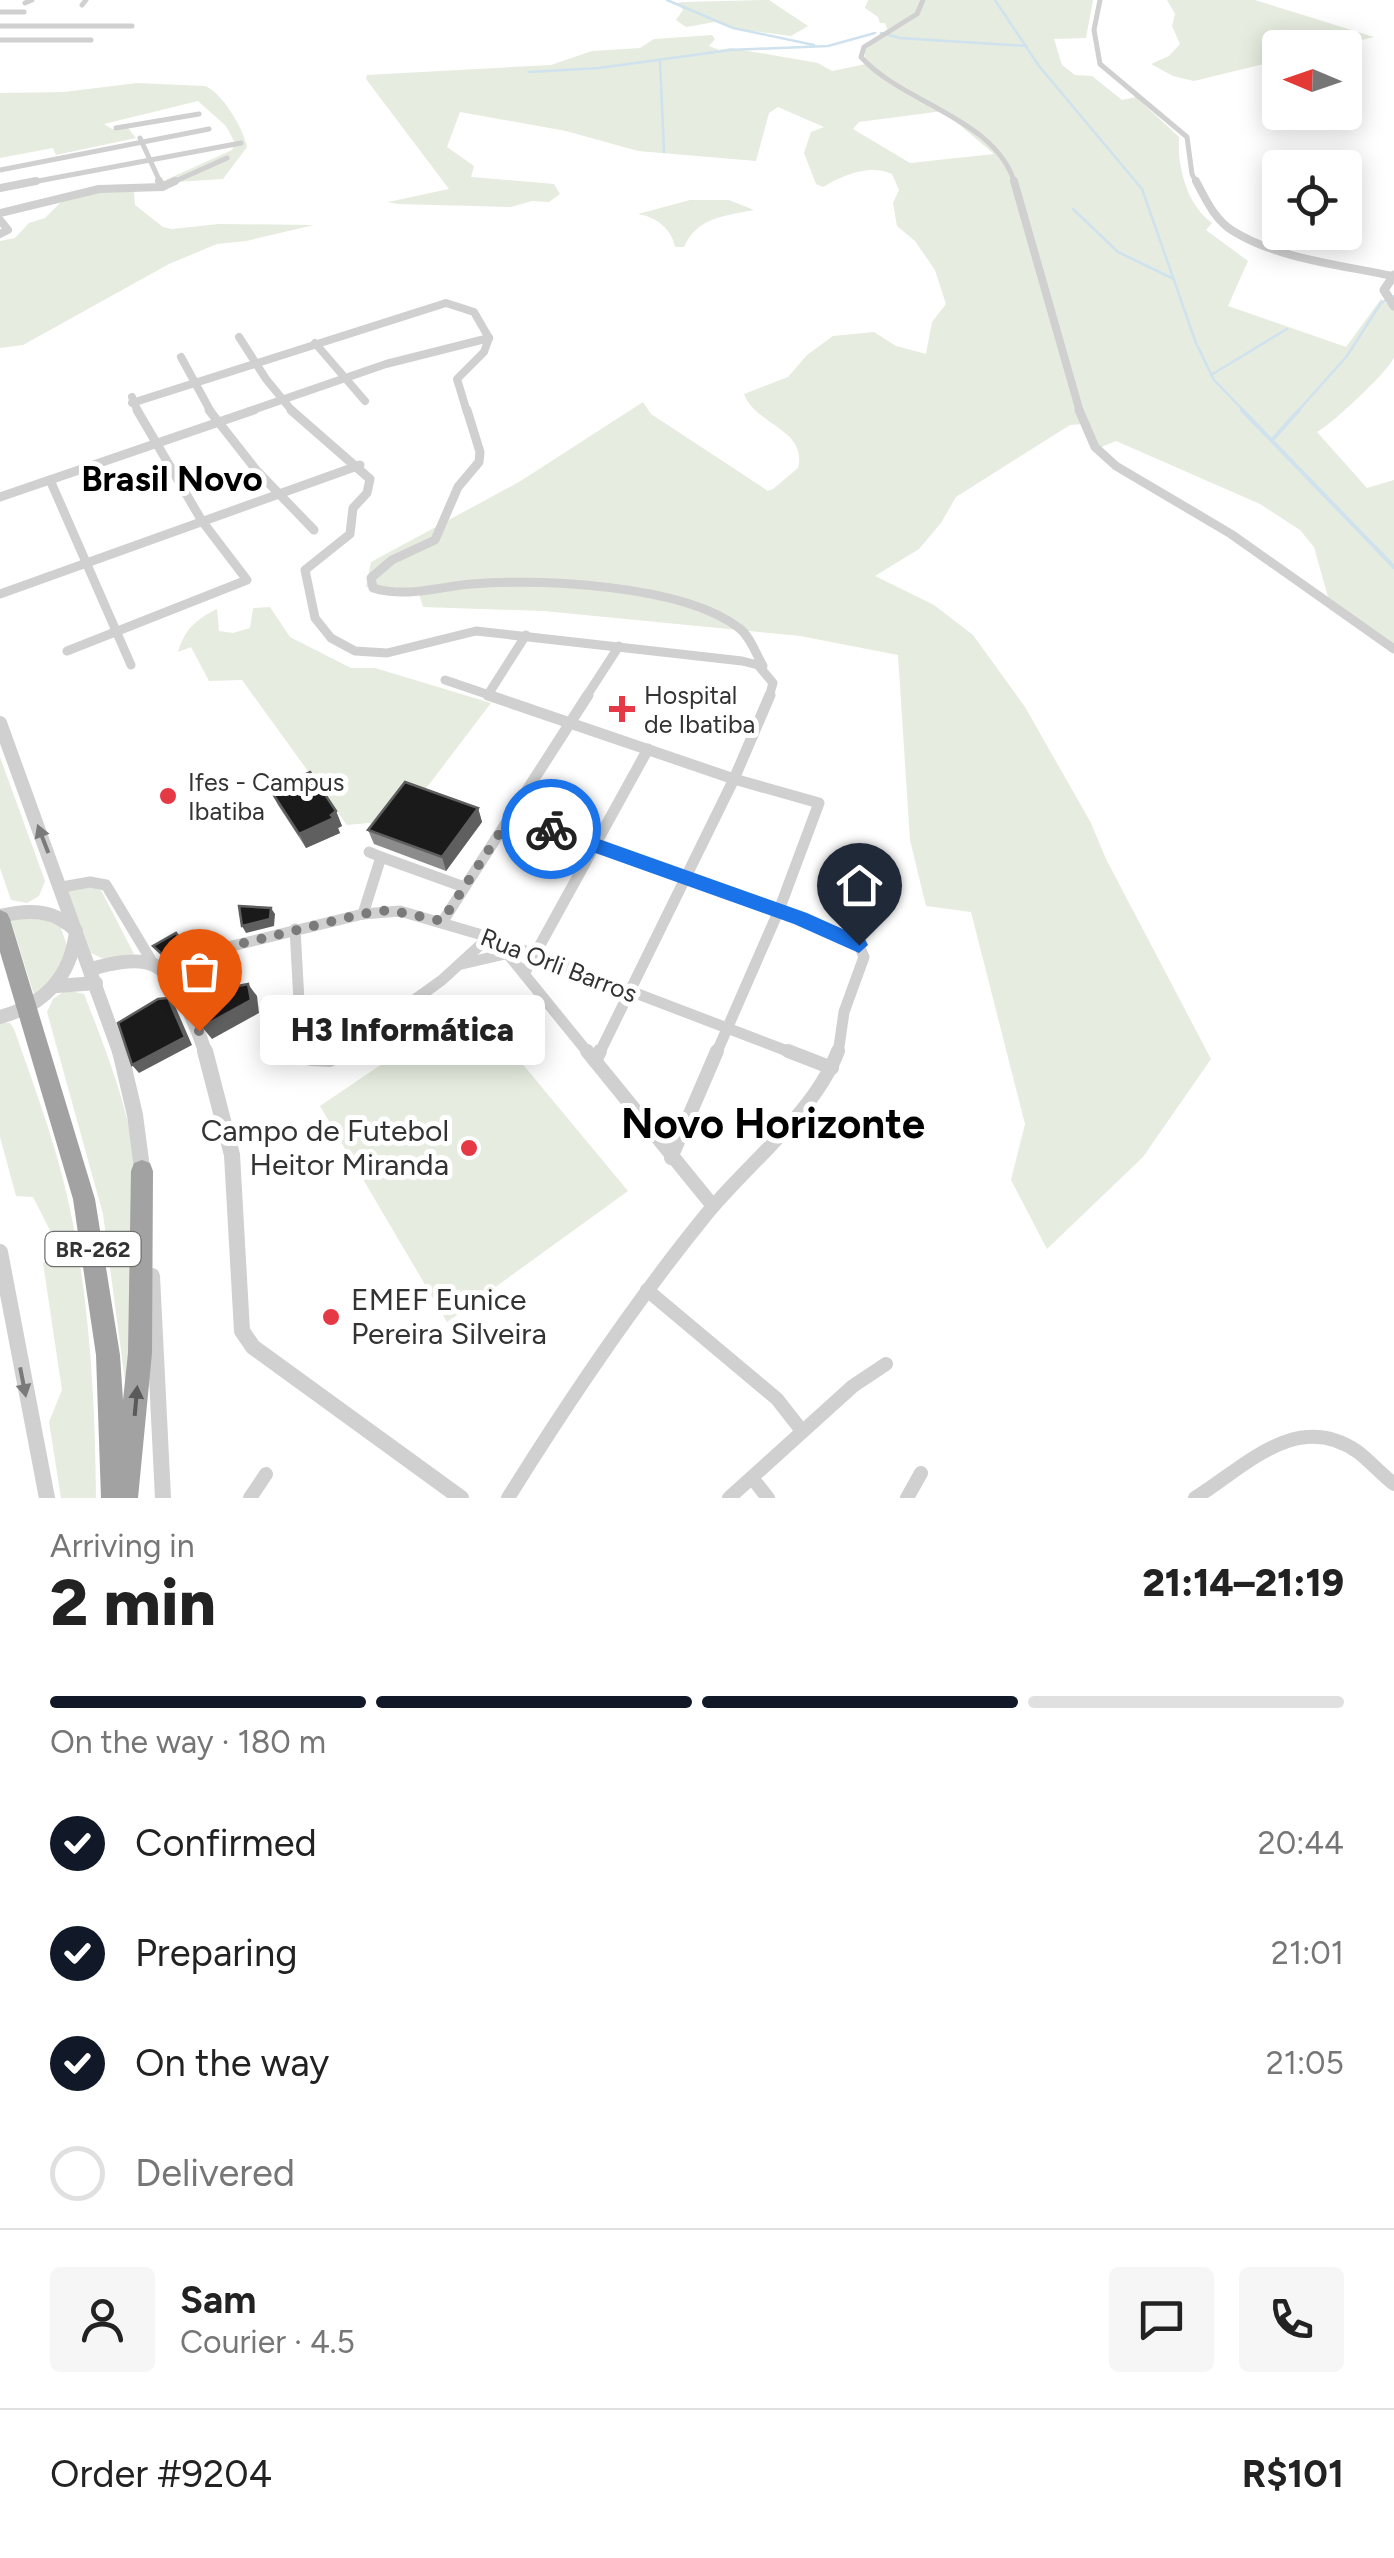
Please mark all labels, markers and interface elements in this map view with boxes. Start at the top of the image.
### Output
north arrow [1262,30,1362,130]
map controls [1262,30,1362,250]
button: locate [1262,150,1362,250]
district label: Brasil Novo [81,458,263,500]
place label: Hospital de Ibatiba [644,680,755,739]
marker: Hospital de Ibatiba [609,696,635,722]
place label: Ifes - Campus Ibatiba [188,767,344,826]
courier [501,779,601,879]
marker: Ifes - Campus Ibatiba [157,785,179,807]
icon: bike [524,802,579,857]
one-way arrow [35,824,50,854]
pin [817,843,902,946]
icon: home [832,858,887,913]
street label: Rua Orli Barros [477,921,641,1009]
pin [157,929,242,1032]
icon: bag [172,944,227,999]
callout: H3 Informática [259,996,544,1066]
text: H3 Informática [291,1011,514,1049]
district label: Novo Horizonte [621,1098,925,1149]
place label: Campo de Futebol Heitor Miranda [201,1112,449,1183]
marker: Campo de Futebol Heitor Miranda [458,1137,480,1159]
road number: BR-262 [46,1232,140,1266]
place label: EMEF Eunice Pereira Silveira [351,1281,547,1352]
marker: EMEF Eunice Pereira Silveira [320,1306,342,1328]
one-way arrow [15,1367,31,1398]
one-way arrow [129,1385,145,1417]
text: Arriving in [50,1527,195,1565]
text: 21:14–21:19 [1142,1560,1344,1606]
text: 2 min [50,1563,216,1641]
text: On the way · 180 m [50,1723,326,1761]
icon: check [50,1816,105,1871]
text: Confirmed [135,1820,317,1866]
text: 20:44 [1258,1824,1344,1862]
icon: check [50,1926,105,1981]
text: Preparing [135,1930,297,1976]
text: 21:01 [1271,1934,1344,1972]
icon: check [50,2036,105,2091]
text: On the way [135,2040,329,2086]
text: 21:05 [1266,2044,1344,2082]
text: Delivered [135,2150,295,2196]
button: person [50,2267,155,2372]
button: chat [1109,2267,1214,2372]
button: phone [1239,2267,1344,2372]
text: Sam [180,2277,256,2323]
text: Courier · 4.5 [180,2323,355,2361]
text: Order #9204 [50,2451,272,2497]
text: R$101 [1242,2451,1344,2497]

